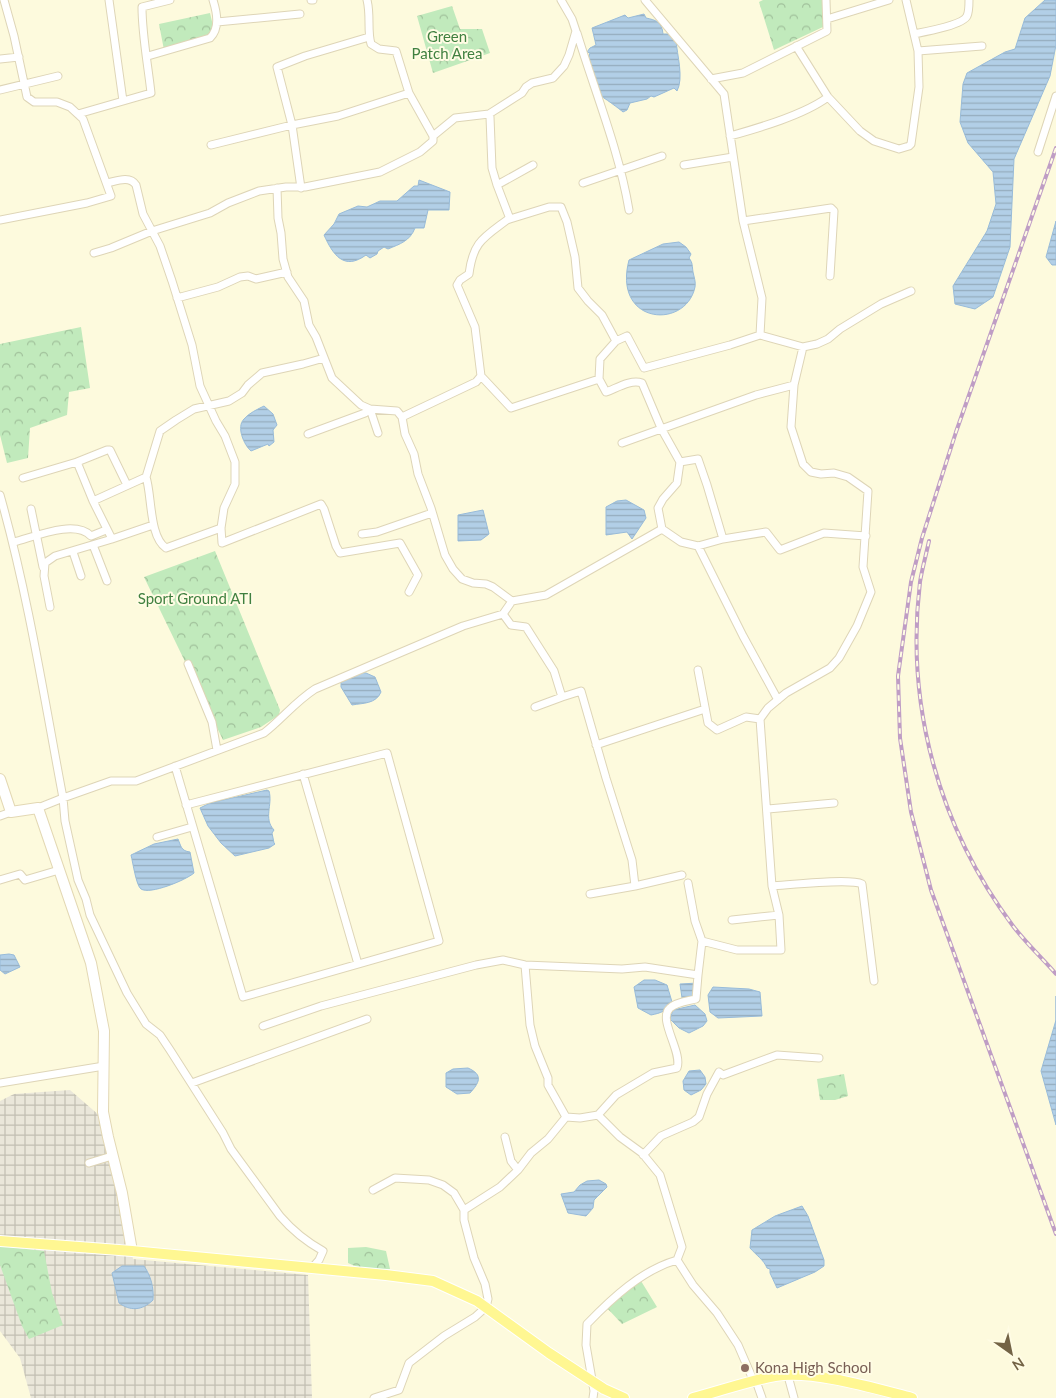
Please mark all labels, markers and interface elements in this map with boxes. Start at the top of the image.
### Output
park label: Green Patch Area [412,27,483,62]
park label: Sport Ground ATI [138,589,252,607]
north arrow [986,1328,1036,1378]
text: N [1009,1354,1028,1374]
place label: Kona High School [755,1358,872,1376]
marker: Kona High School [739,1362,751,1374]

